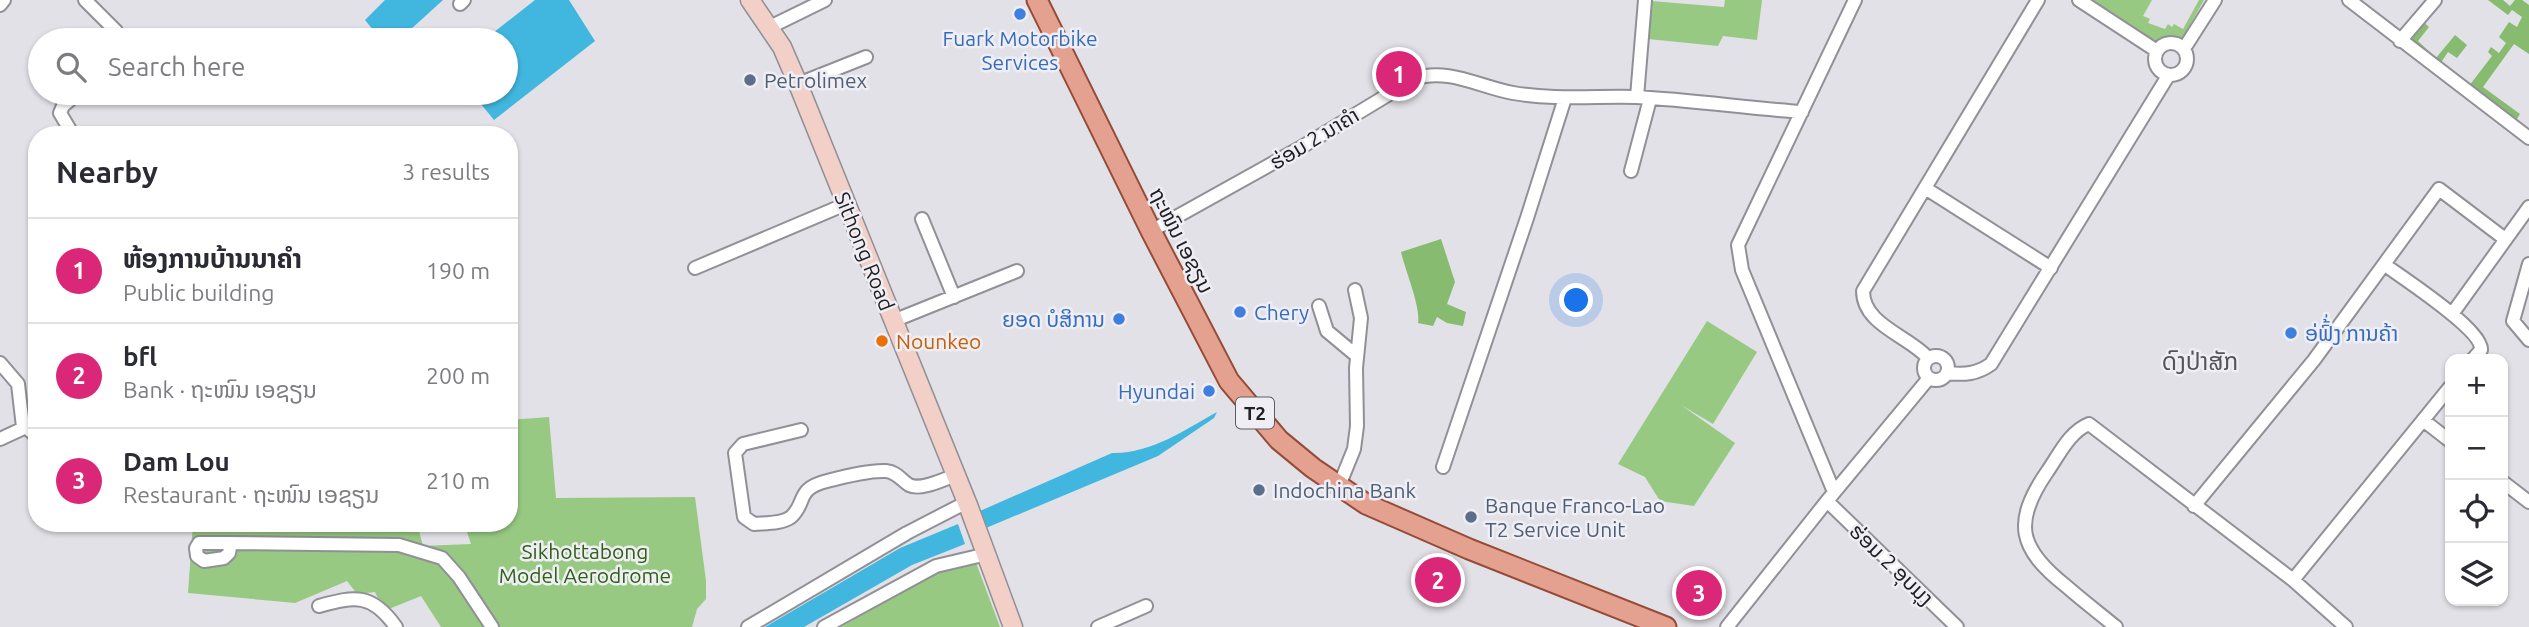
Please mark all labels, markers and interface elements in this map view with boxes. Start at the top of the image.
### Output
marker: Fuark Motorbike Services [1012,6,1028,22]
place label: Fuark Motorbike Services [942,26,1098,74]
search box [28,28,518,105]
icon: search [52,48,90,86]
pin: 1 [1376,48,1422,100]
text: Search here [108,52,245,81]
place label: Petrolimex [764,68,868,92]
marker: Petrolimex [742,72,758,88]
street label: ຮ່ອມ 2 ນາຄຳ [1265,102,1363,174]
text: Nearby [56,155,158,189]
text: 3 results [402,159,490,184]
street label: ຖະໜົນ ເອຊຽນ [1143,183,1219,298]
street label: Sithong Road [830,188,900,314]
text: ຫ້ອງການບ້ານນາຄໍາ [123,244,302,273]
text: 1 [73,258,85,283]
text: 190 m [426,258,490,283]
text: Public building [123,280,275,305]
your location [1559,283,1593,317]
place label: Chery [1254,300,1309,324]
marker: Chery [1232,304,1248,320]
place label: ຍອດ ບໍສິການ [1002,307,1105,331]
marker: ຍອດ ບໍສິການ [1111,311,1127,327]
place label: ອ່ຟົ້່ງ ການຄ້າ [2305,314,2398,345]
marker: ອ່ຟົ້່ງ ການຄ້າ [2283,325,2299,341]
place label: Nounkeo [896,329,981,353]
marker: Nounkeo [874,333,890,349]
text: bfl [123,342,157,371]
district label: ດົງປ່າສັກ [2162,348,2238,375]
map controls [2445,354,2508,606]
button: + [2445,354,2508,417]
text: 2 [73,363,85,388]
text: 200 m [426,363,490,388]
text: Bank · ຖະໜົນ ເອຊຽນ [123,377,317,402]
place label: Hyundai [1118,379,1195,403]
marker: Hyundai [1201,383,1217,399]
road number: T2 [1236,398,1274,428]
button: − [2445,417,2508,480]
text: Dam Lou [123,447,230,476]
text: 3 [73,468,85,493]
text: 210 m [426,468,490,493]
place label: Indochina Bank [1273,478,1417,502]
button: locate [2445,480,2508,543]
text: Restaurant · ຖະໜົນ ເອຊຽນ [123,482,379,507]
marker: Indochina Bank [1251,482,1267,498]
place label: Banque Franco-Lao T2 Service Unit [1485,493,1665,541]
marker: Banque Franco-Lao T2 Service Unit [1463,509,1479,525]
street label: ຮ່ອມ 2 ອຸບມຸງ [1843,518,1939,612]
park label: Sikhottabong Model Aerodrome [499,539,671,587]
button: layers [2445,543,2508,606]
pin: 2 [1415,554,1461,606]
pin: 3 [1676,567,1722,619]

